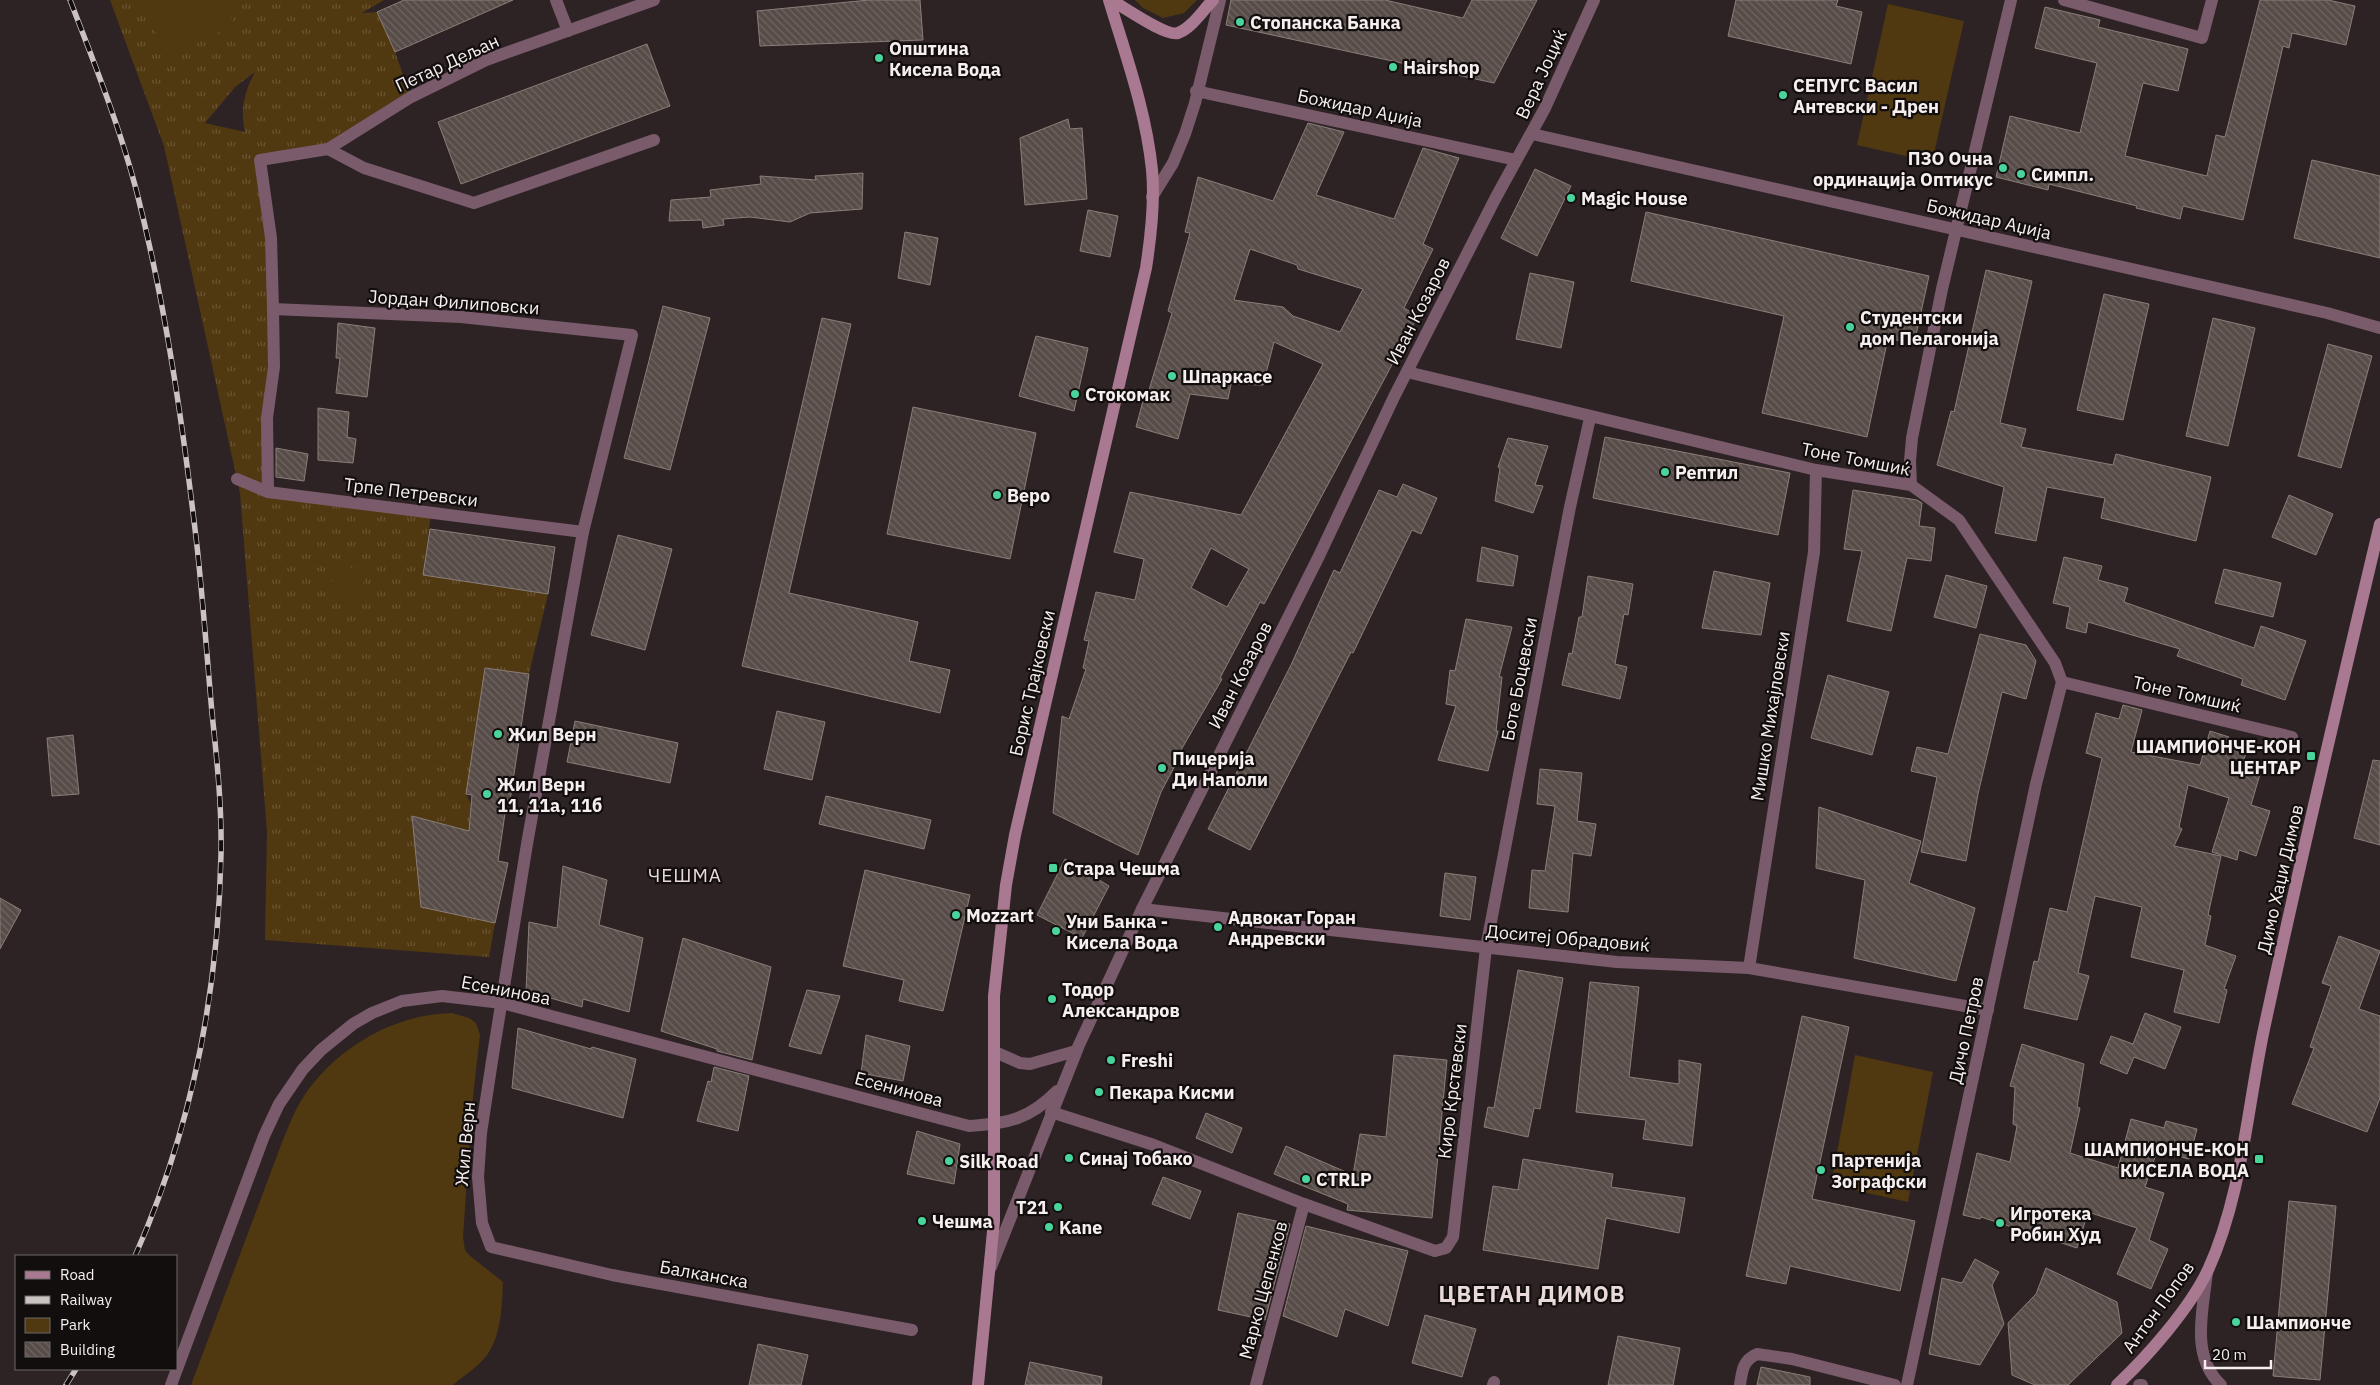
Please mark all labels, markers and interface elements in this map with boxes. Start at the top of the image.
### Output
place label: Стопанска Банка [1250,11,1401,34]
marker: Стопанска Банка [1234,16,1246,28]
street label: Вера Јоциќ [1510,25,1572,123]
street label: Петар Дељан [391,29,503,97]
place label: Општина Кисела Вода [889,37,1001,81]
marker: Општина Кисела Вода [873,52,885,64]
place label: Hairshop [1403,56,1480,79]
marker: Hairshop [1387,61,1399,73]
place label: СЕПУГС Васил Антевски - Дрен [1793,74,1939,118]
street label: Божидар Аџија [1295,84,1425,133]
marker: СЕПУГС Васил Антевски - Дрен [1777,89,1789,101]
place label: ПЗО Очна ординација Оптикус [1813,147,1993,191]
marker: ПЗО Очна ординација Оптикус [1997,162,2009,174]
place label: Симпл. [2031,163,2094,186]
marker: Симпл. [2015,168,2027,180]
place label: Magic House [1581,187,1688,210]
marker: Magic House [1565,192,1577,204]
street label: Божидар Аџија [1924,193,2054,245]
street label: Иван Козаров [1381,253,1455,369]
street label: Јордан Филиповски [368,285,540,319]
place label: Студентски дом Пелагонија [1860,306,1999,350]
marker: Студентски дом Пелагонија [1844,321,1856,333]
place label: Шпаркасе [1182,365,1272,388]
marker: Шпаркасе [1166,370,1178,382]
place label: Стокомак [1085,383,1170,406]
marker: Стокомак [1069,388,1081,400]
street label: Тоне Томшиќ [1800,437,1913,481]
place label: Рептил [1675,461,1738,484]
marker: Рептил [1659,466,1671,478]
street label: Трпе Петревски [343,472,479,512]
place label: Веро [1007,484,1050,507]
marker: Веро [991,489,1003,501]
street label: Борис Трајковски [1004,608,1060,758]
street label: Боте Боцевски [1496,615,1542,743]
street label: Иван Козаров [1203,617,1277,733]
street label: Мишко Михајловски [1745,629,1795,803]
street label: Тоне Томшиќ [2131,670,2244,718]
place label: Жил Верн [508,723,596,746]
marker: Жил Верн [492,728,504,740]
place label: ШАМПИОНЧЕ-КОН ЦЕНТАР [2136,735,2301,779]
place label: Пицерија Ди Наполи [1172,747,1268,791]
marker: ШАМПИОНЧЕ-КОН ЦЕНТАР [2305,750,2317,762]
marker: Пицерија Ди Наполи [1156,762,1168,774]
place label: Жил Верн 11, 11а, 11б [497,773,602,817]
marker: Жил Верн 11, 11а, 11б [481,788,493,800]
street label: Димо Хаџи Димов [2252,802,2308,956]
place label: Стара Чешма [1063,857,1180,880]
marker: Стара Чешма [1047,862,1059,874]
district label: ЧЕШМА [648,863,722,887]
place label: Mozzart [966,904,1034,927]
place label: Адвокат Горан Андревски [1228,906,1356,950]
marker: Mozzart [950,909,962,921]
place label: Уни Банка - Кисела Вода [1066,910,1178,954]
street label: Доситеј Обрадовиќ [1485,919,1651,957]
marker: Адвокат Горан Андревски [1212,921,1224,933]
marker: Уни Банка - Кисела Вода [1050,925,1062,937]
street label: Есенинова [459,970,553,1010]
street label: Дичо Петров [1943,974,1989,1086]
place label: Тодор Александров [1062,978,1180,1022]
marker: Тодор Александров [1046,993,1058,1005]
street label: Киро Крстевски [1432,1022,1472,1160]
place label: Freshi [1121,1049,1173,1072]
marker: Freshi [1105,1054,1117,1066]
street label: Есенинова [852,1066,946,1112]
place label: Пекара Кисми [1109,1081,1235,1104]
marker: Пекара Кисми [1093,1086,1105,1098]
street label: Жил Верн [450,1101,480,1187]
place label: ШАМПИОНЧЕ-КОН КИСЕЛА ВОДА [2084,1138,2249,1182]
place label: Синај Тобако [1079,1147,1193,1170]
place label: Партенија Зографски [1831,1149,1927,1193]
place label: Silk Road [959,1150,1039,1173]
marker: Синај Тобако [1063,1152,1075,1164]
marker: ШАМПИОНЧЕ-КОН КИСЕЛА ВОДА [2253,1153,2265,1165]
marker: Silk Road [943,1155,955,1167]
marker: Партенија Зографски [1815,1164,1827,1176]
place label: CTRLP [1316,1168,1372,1191]
marker: CTRLP [1300,1173,1312,1185]
place label: T21 [1016,1196,1048,1219]
marker: T21 [1052,1201,1064,1213]
place label: Игротека Робин Худ [2010,1202,2101,1246]
place label: Чешма [932,1210,993,1233]
marker: Чешма [916,1215,928,1227]
place label: Kane [1059,1216,1102,1239]
marker: Игротека Робин Худ [1994,1217,2006,1229]
street label: Марко Цепенков [1234,1218,1292,1362]
marker: Kane [1043,1221,1055,1233]
legend [15,1255,178,1370]
street label: Балканска [658,1255,751,1293]
street label: Антон Попов [2117,1256,2199,1358]
text: Road [60,1265,95,1284]
district label: ЦВЕТАН ДИМОВ [1439,1279,1625,1308]
text: Railway [60,1290,113,1309]
place label: Шампионче [2246,1311,2351,1334]
text: Park [60,1315,90,1334]
marker: Шампионче [2230,1316,2242,1328]
scale bar [2205,1338,2271,1370]
text: Building [60,1340,115,1359]
text: 20 m [2212,1345,2247,1364]

